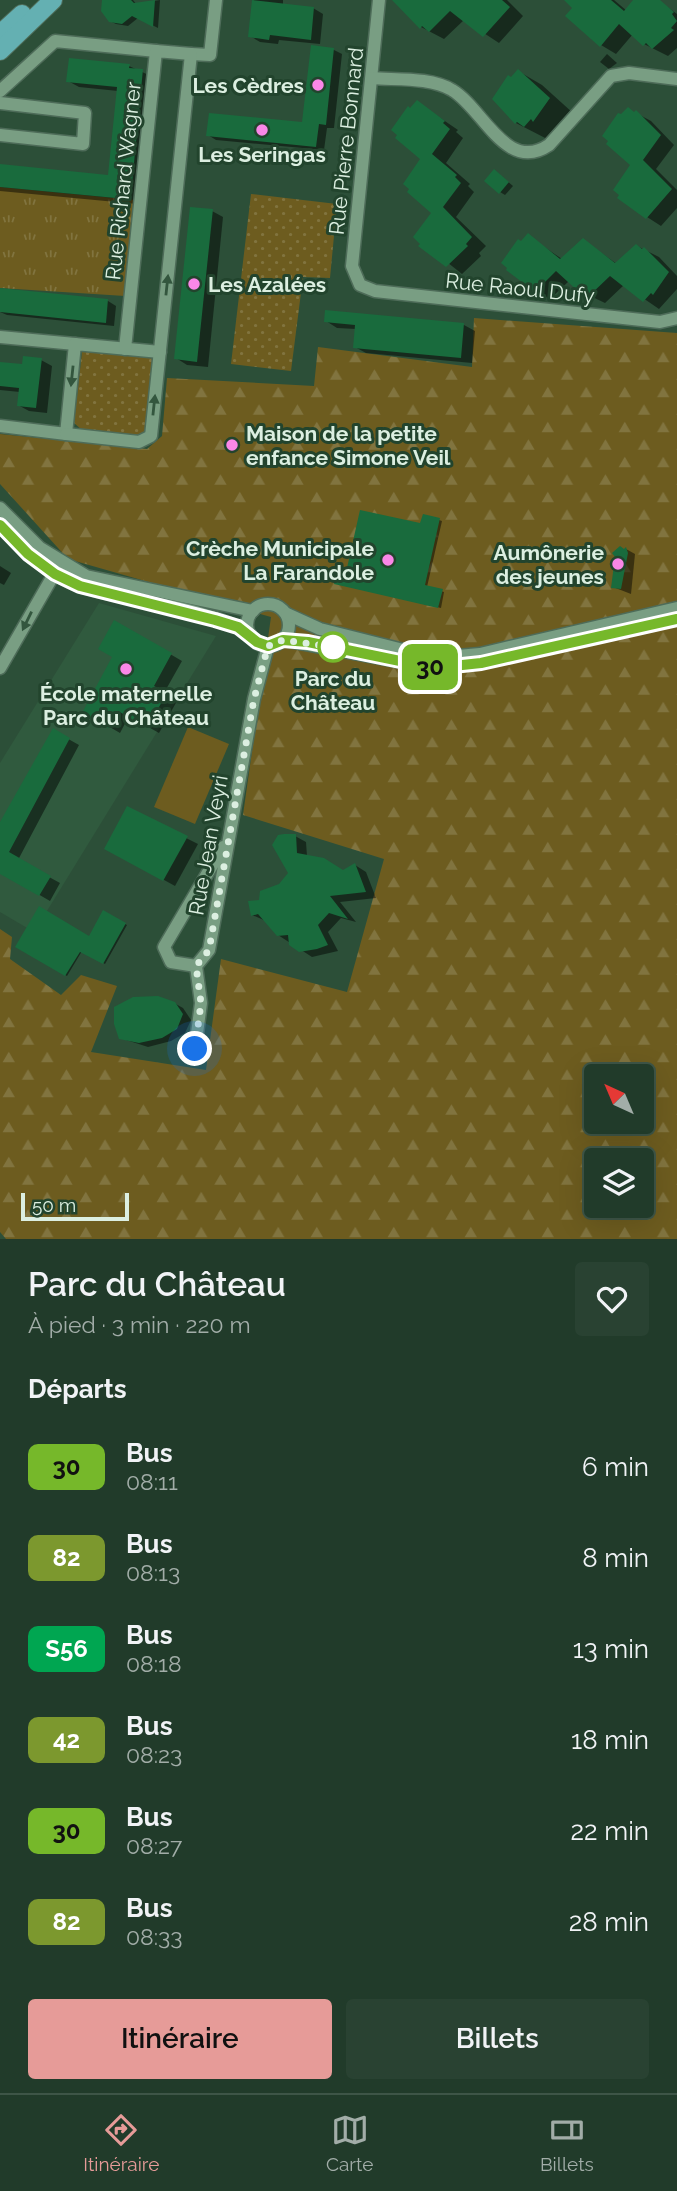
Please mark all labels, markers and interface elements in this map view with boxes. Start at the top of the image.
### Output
street label: Rue Pierre Bonnard [324,46,368,236]
place label: Les Cèdres [192,73,304,98]
marker: Les Cèdres [310,77,326,93]
street label: Rue Richard Wagner [100,80,146,281]
marker: Les Seringas [254,122,270,138]
place label: Les Seringas [198,142,326,167]
street label: Rue Raoul Dufy [444,268,596,308]
place label: Les Azalées [208,272,326,297]
one-way arrow [162,273,173,295]
marker: Les Azalées [186,276,202,292]
one-way arrow [66,365,77,387]
one-way arrow [149,394,160,416]
place label: Maison de la petite enfance Simone Veil [246,421,451,470]
marker: Maison de la petite enfance Simone Veil [224,437,240,453]
place label: Crèche Municipale La Farandole [186,536,374,585]
place label: Aumônerie des jeunes [494,540,604,589]
marker: Crèche Municipale La Farandole [380,552,396,568]
marker: Aumônerie des jeunes [610,556,626,572]
one-way arrow [22,611,33,631]
marker: Parc du Château [318,632,348,662]
line badge: 30 [398,644,462,690]
text: 30 [416,652,444,681]
marker: École maternelle Parc du Château [118,661,134,677]
place label: Parc du Château [291,666,375,715]
place label: École maternelle Parc du Château [40,681,213,730]
street label: Rue Jean Veyri [183,773,233,917]
your location [177,1031,212,1066]
north arrow [584,1064,654,1134]
map controls [584,1064,654,1218]
button: layers [584,1148,654,1218]
scale bar [21,1190,130,1222]
text: 50 m [32,1194,76,1216]
button: heart [575,1262,649,1336]
text: Parc du Château [28,1265,286,1304]
text: À pied · 3 min · 220 m [28,1311,251,1338]
text: Départs [28,1374,127,1404]
text: Bus [126,1438,173,1468]
text: 30 [52,1452,81,1481]
text: 6 min [582,1452,649,1482]
text: 08:11 [126,1468,178,1495]
text: Bus [126,1529,173,1559]
text: 82 [52,1543,81,1572]
text: 8 min [582,1543,649,1573]
text: 08:13 [126,1559,180,1586]
text: Bus [126,1620,173,1650]
text: S56 [45,1634,88,1663]
text: 13 min [573,1634,649,1664]
text: 08:18 [126,1650,182,1677]
text: Bus [126,1711,173,1741]
text: 42 [53,1725,80,1754]
text: 18 min [571,1725,649,1755]
text: 08:23 [126,1741,182,1768]
text: Bus [126,1802,173,1832]
text: 30 [52,1816,81,1845]
text: 22 min [571,1816,649,1846]
text: 08:27 [126,1832,182,1859]
text: Bus [126,1893,173,1923]
text: 82 [52,1907,81,1936]
text: 28 min [569,1907,649,1937]
text: 08:33 [126,1923,183,1950]
button: Itinéraire [28,1999,332,2079]
button: Billets [346,1999,649,2079]
tab: Itinéraire [83,2111,159,2175]
tab: Carte [326,2111,373,2175]
tab: Billets [540,2111,594,2175]

